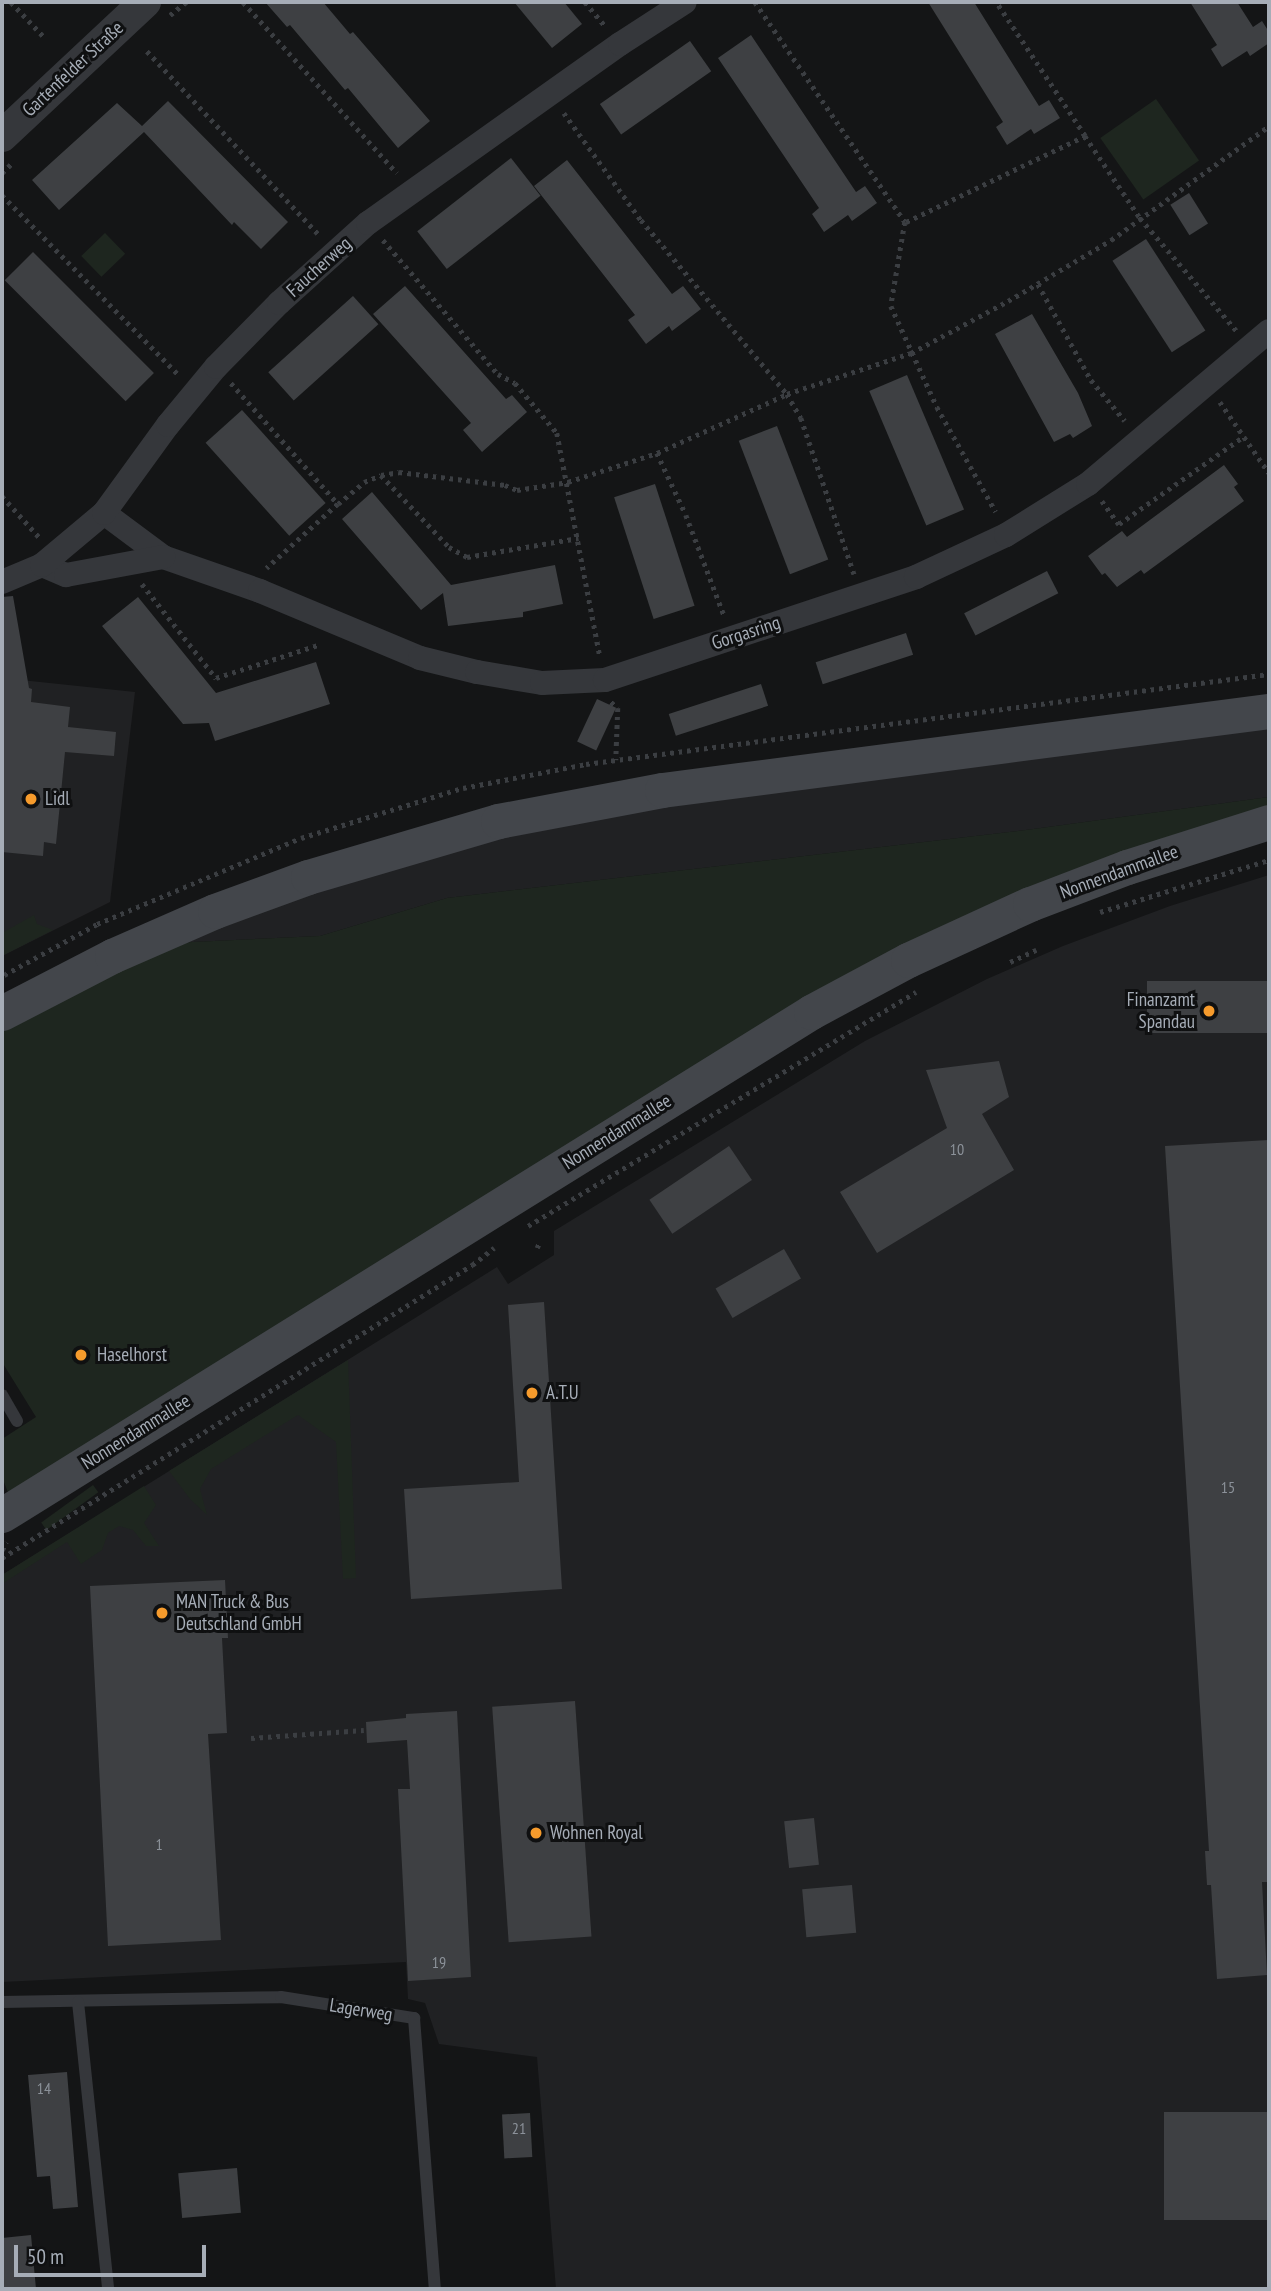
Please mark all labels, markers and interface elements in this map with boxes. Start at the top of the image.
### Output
street label: Gartenfelder Straße [18,17,128,121]
street label: Faucherweg [282,232,356,302]
street label: Gorgasring [709,611,783,655]
place label: Lidl [45,788,70,810]
marker: Lidl [23,791,39,807]
street label: Nonnendammallee [1057,840,1181,904]
place label: Finanzamt Spandau [1127,989,1195,1033]
marker: Finanzamt Spandau [1201,1003,1217,1019]
street label: Nonnendammallee [558,1090,676,1174]
house number: 10 [950,1139,964,1159]
place label: Haselhorst [97,1344,167,1366]
marker: Haselhorst [71,1345,91,1365]
place label: A.T.U [546,1382,579,1404]
marker: A.T.U [524,1385,540,1401]
street label: Nonnendammallee [77,1390,195,1474]
house number: 15 [1221,1477,1235,1497]
place label: MAN Truck & Bus Deutschland GmbH [176,1591,302,1635]
marker: MAN Truck & Bus Deutschland GmbH [154,1605,170,1621]
place label: Wohnen Royal [550,1822,643,1844]
marker: Wohnen Royal [528,1825,544,1841]
house number: 1 [155,1834,163,1854]
house number: 19 [432,1952,446,1972]
street label: Lagerweg [328,1994,394,2026]
house number: 14 [37,2078,51,2098]
house number: 21 [512,2118,526,2138]
scale bar [18,2232,210,2276]
text: 50 m [27,2243,64,2270]

